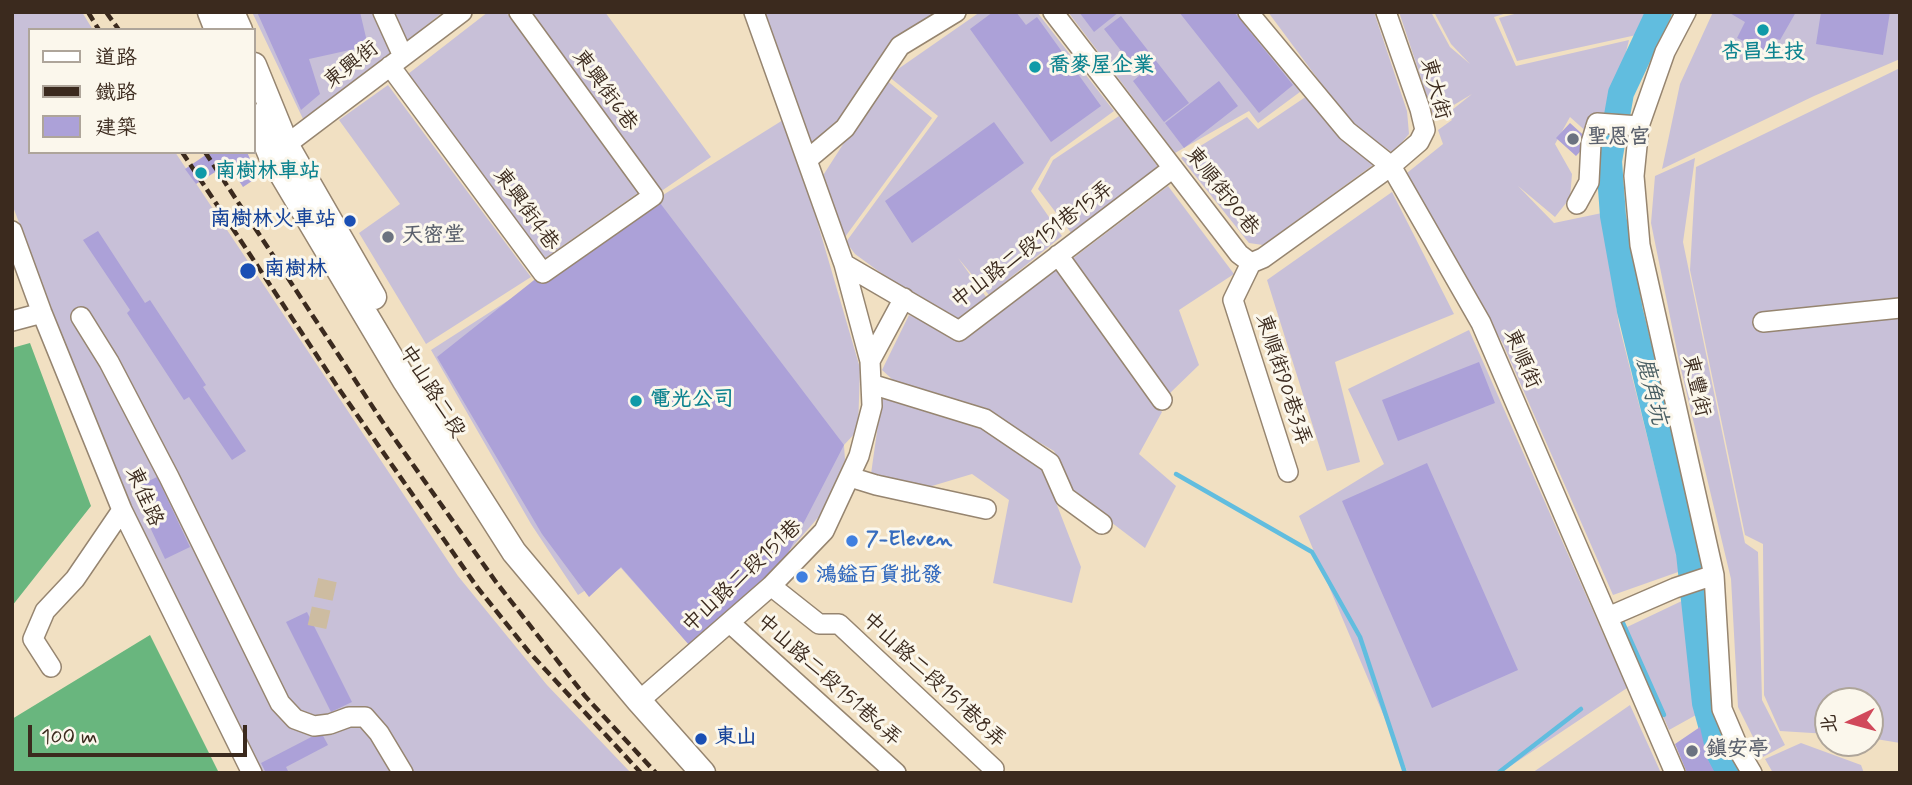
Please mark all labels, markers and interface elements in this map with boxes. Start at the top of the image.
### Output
marker: 杏昌生技 [1755,22,1771,38]
legend [28,28,256,154]
street label: 東興街 [319,37,385,95]
place label: 杏昌生技 [1721,41,1805,67]
text: 道路 [95,44,137,72]
street label: 東興街6巷 [566,45,642,137]
place label: 喬麥屋企業 [1049,54,1154,80]
street label: 東大街 [1414,55,1454,123]
marker: 喬麥屋企業 [1027,59,1043,75]
text: 鐵路 [95,79,137,107]
text: 建築 [95,114,137,142]
place label: 聖恩宮 [1587,126,1650,152]
marker: 聖恩宮 [1565,131,1581,147]
street label: 東順街90巷 [1178,142,1264,242]
place label: 南樹林車站 [215,160,320,186]
street label: 東興街4巷 [487,164,563,256]
marker: 南樹林車站 [193,165,209,181]
street label: 中山路二段151巷15弄 [947,177,1119,315]
place label: 南樹林火車站 [210,208,336,234]
marker: 南樹林火車站 [342,213,358,229]
place label: 天密堂 [402,224,465,250]
marker: 天密堂 [380,229,396,245]
place label: 南樹林 [264,258,327,284]
marker: 南樹林 [238,261,258,281]
street label: 東順街90巷3弄 [1249,311,1315,449]
street label: 東順街 [1497,325,1545,393]
street label: 中山路二段 [392,341,470,443]
street label: 東豐街 [1676,352,1714,420]
water label: 鹿角坑 [1628,354,1672,428]
place label: 電光公司 [650,388,734,414]
marker: 電光公司 [628,393,644,409]
street label: 東佳路 [119,463,167,531]
street label: 中山路二段151巷 [678,515,808,639]
place label: 7-Eleven [866,528,952,554]
marker: 7-Eleven [844,533,860,549]
place label: 鴻鎰百貨批發 [816,564,942,590]
marker: 鴻鎰百貨批發 [794,569,810,585]
street label: 中山路二段151巷8弄 [856,608,1010,754]
street label: 中山路二段151巷6弄 [750,609,906,753]
north arrow [1814,687,1884,757]
scale bar [32,712,250,756]
text: 北 [1816,713,1843,734]
text: 100 m [41,723,97,751]
place label: 東山 [715,726,757,752]
marker: 東山 [693,731,709,747]
place label: 鎮安亭 [1706,738,1769,764]
marker: 鎮安亭 [1684,743,1700,759]

